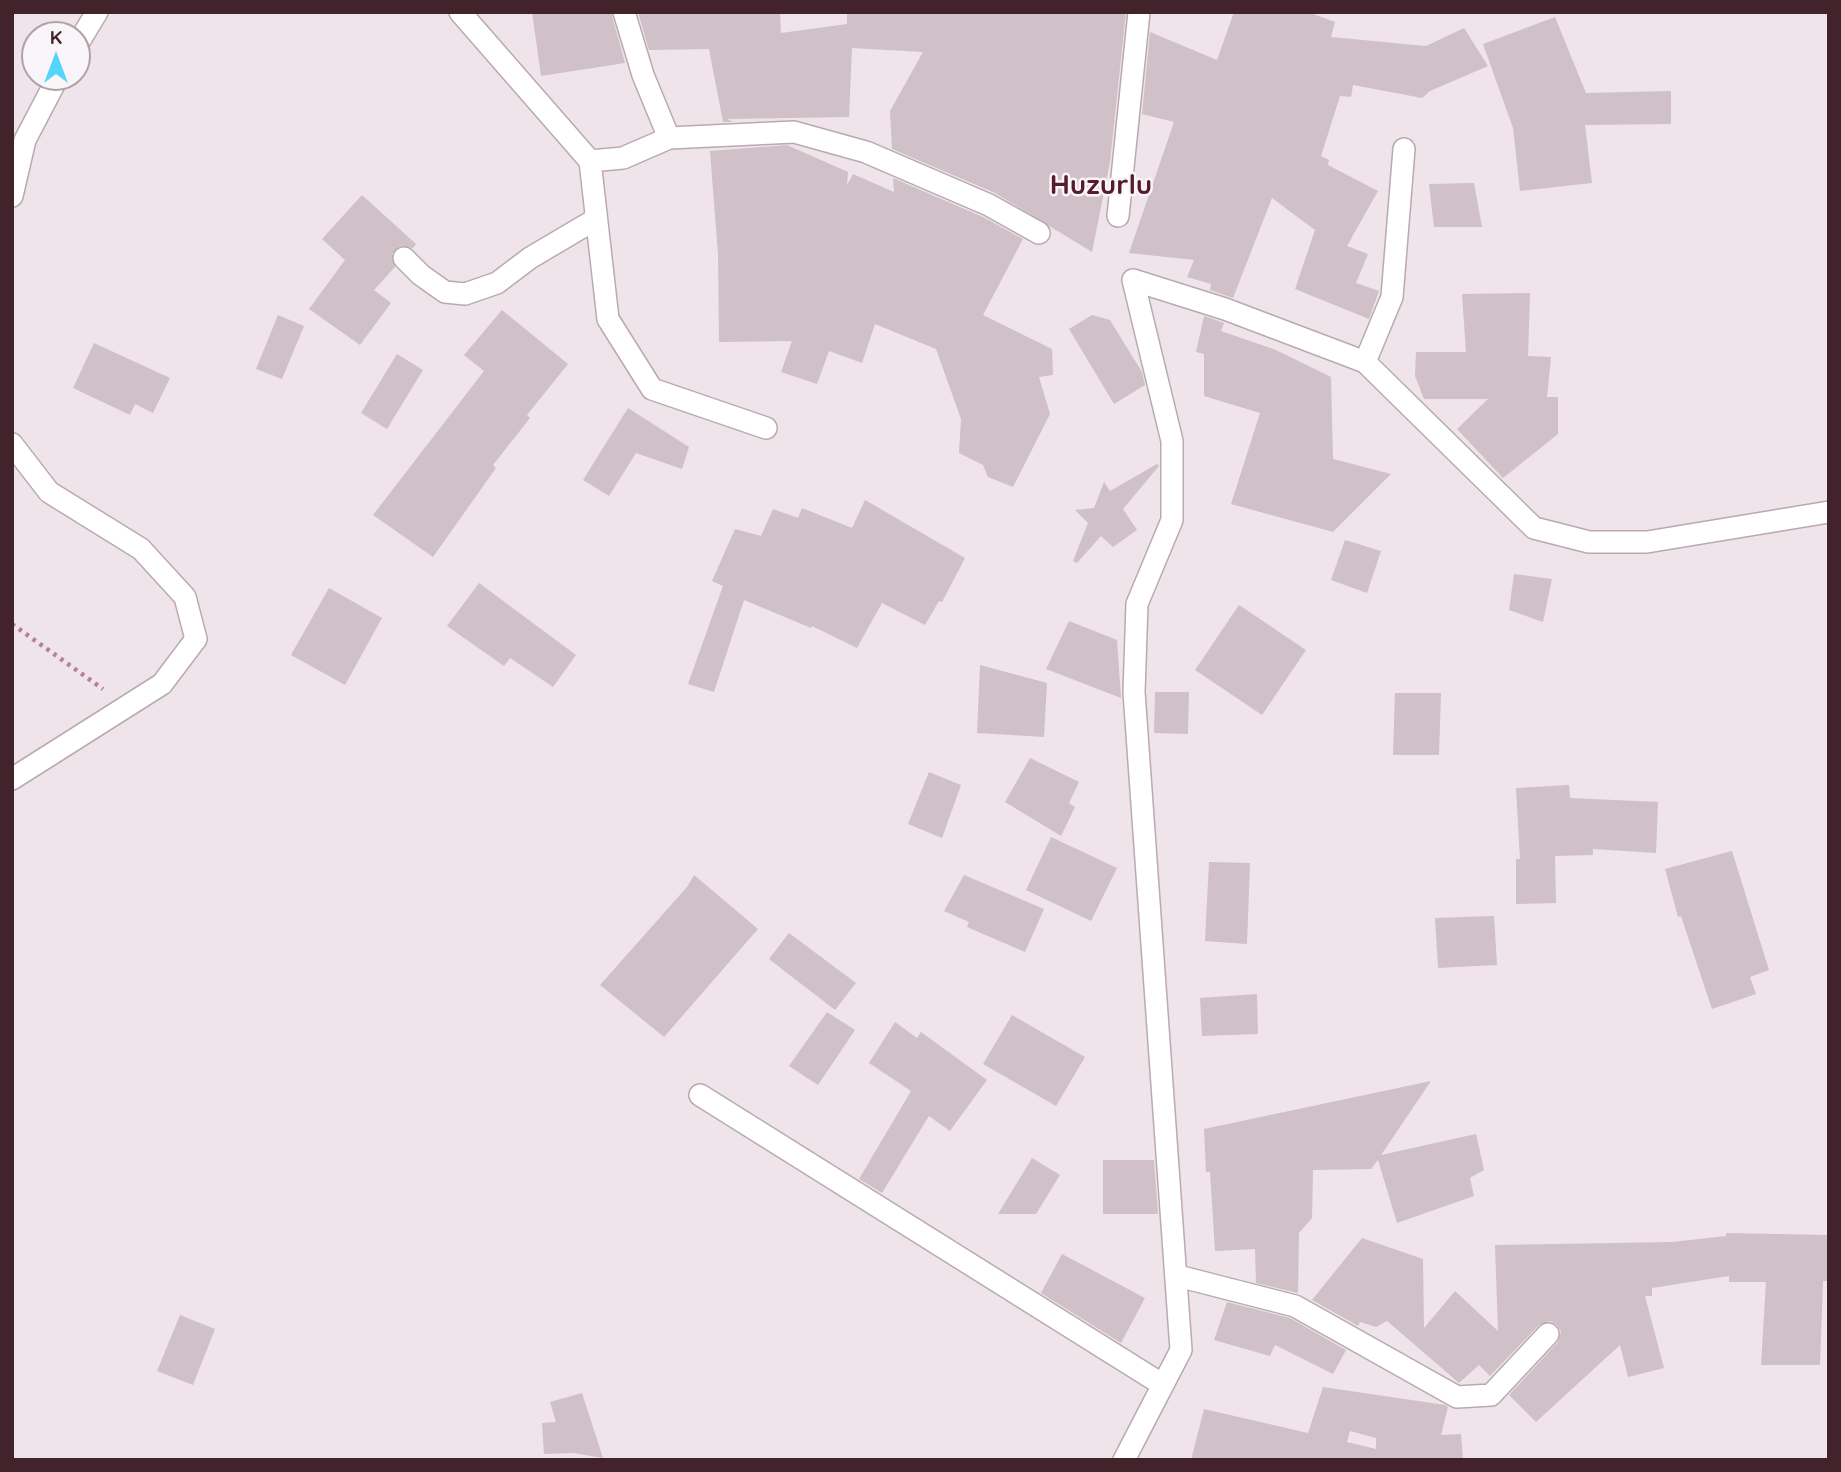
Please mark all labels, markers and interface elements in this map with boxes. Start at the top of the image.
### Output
north arrow [21,21,91,91]
text: K [50,25,62,49]
district label: Huzurlu [1050,169,1152,203]

